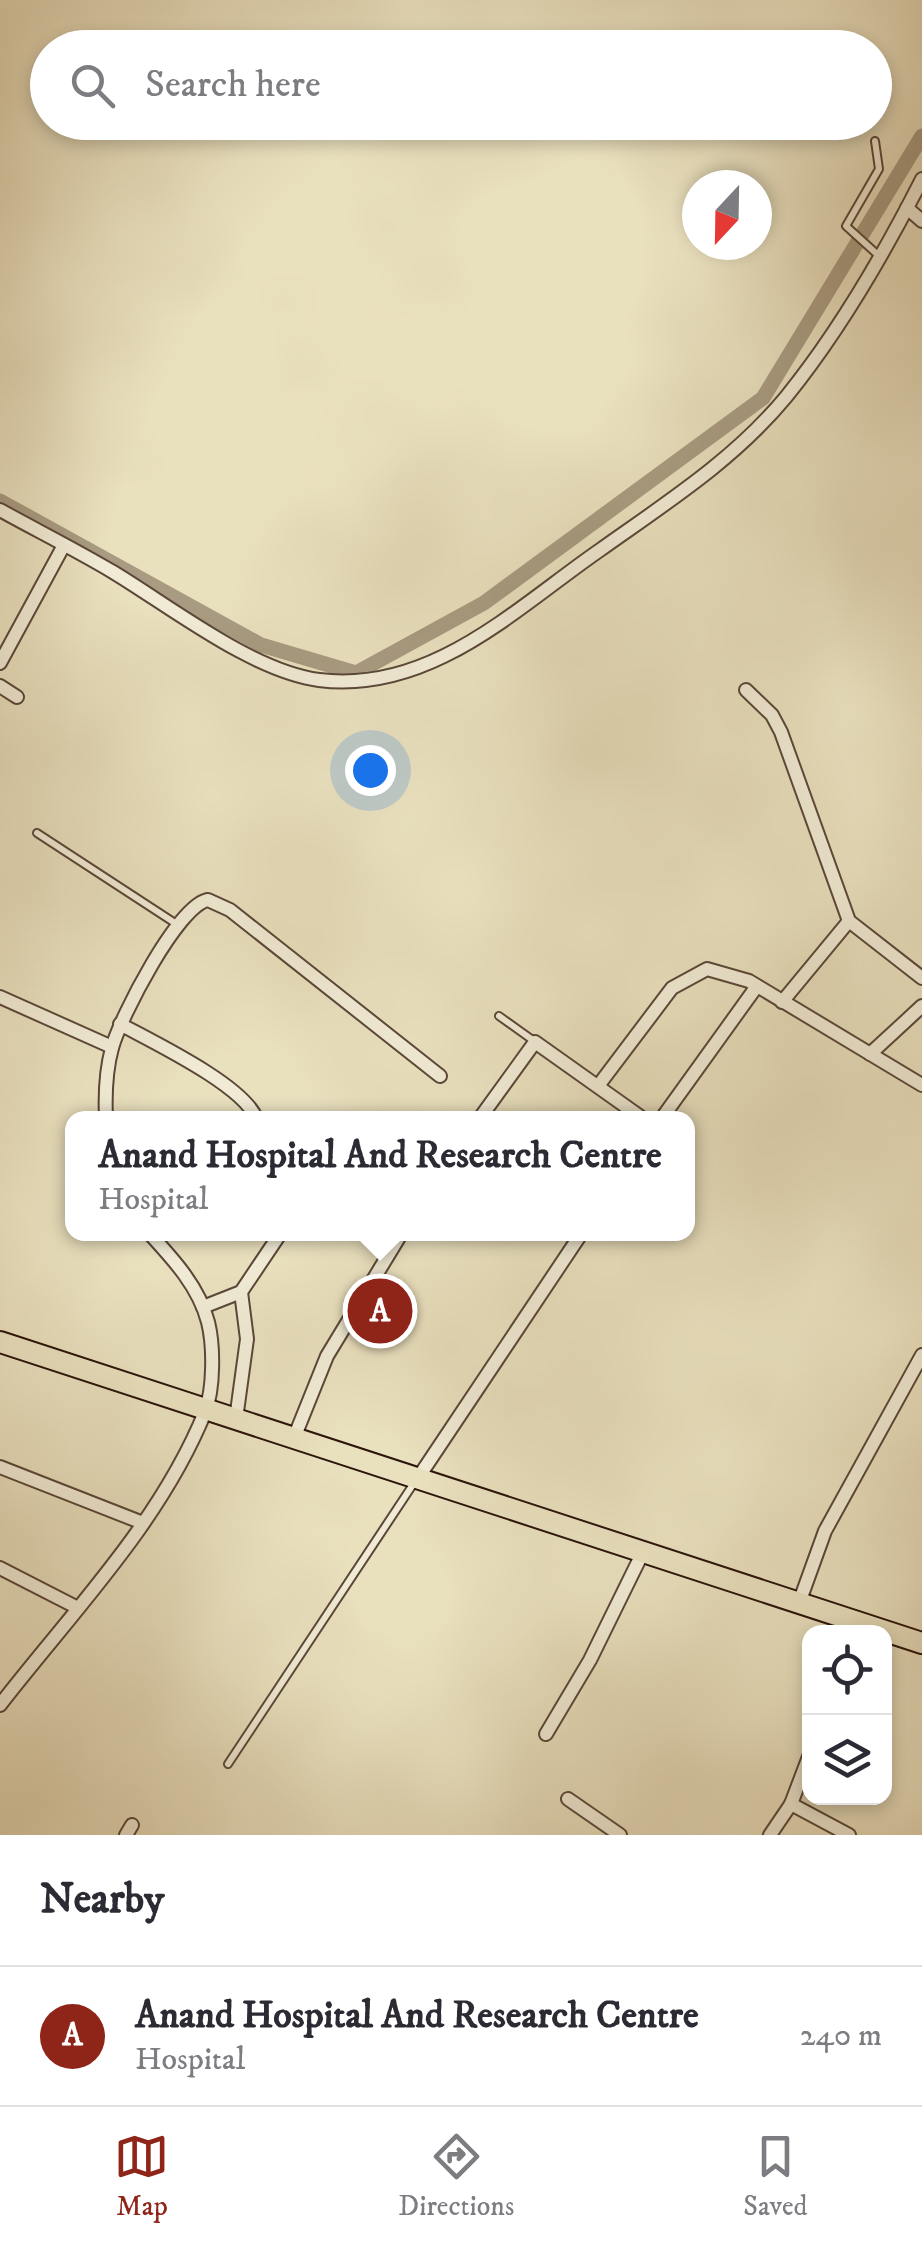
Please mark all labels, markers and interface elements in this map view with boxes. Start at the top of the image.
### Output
search box [30,30,892,140]
icon: search [65,58,120,113]
text: Search here [145,61,321,109]
north arrow [682,170,772,260]
your location [345,745,396,796]
popup [65,1111,695,1241]
text: Anand Hospital And Research Centre [98,1132,662,1180]
text: Hospital [98,1180,208,1220]
pin: A [348,1274,412,1348]
map controls [802,1625,892,1805]
button: locate [802,1625,892,1715]
button: layers [802,1715,892,1805]
text: Nearby [40,1874,164,1926]
text: Anand Hospital And Research Centre [135,1992,699,2040]
text: A [62,2016,83,2056]
text: 240 m [800,2016,882,2056]
text: Hospital [135,2040,245,2080]
tab: Map [114,2129,169,2224]
tab: Directions [398,2129,514,2224]
tab: Saved [743,2129,808,2224]

